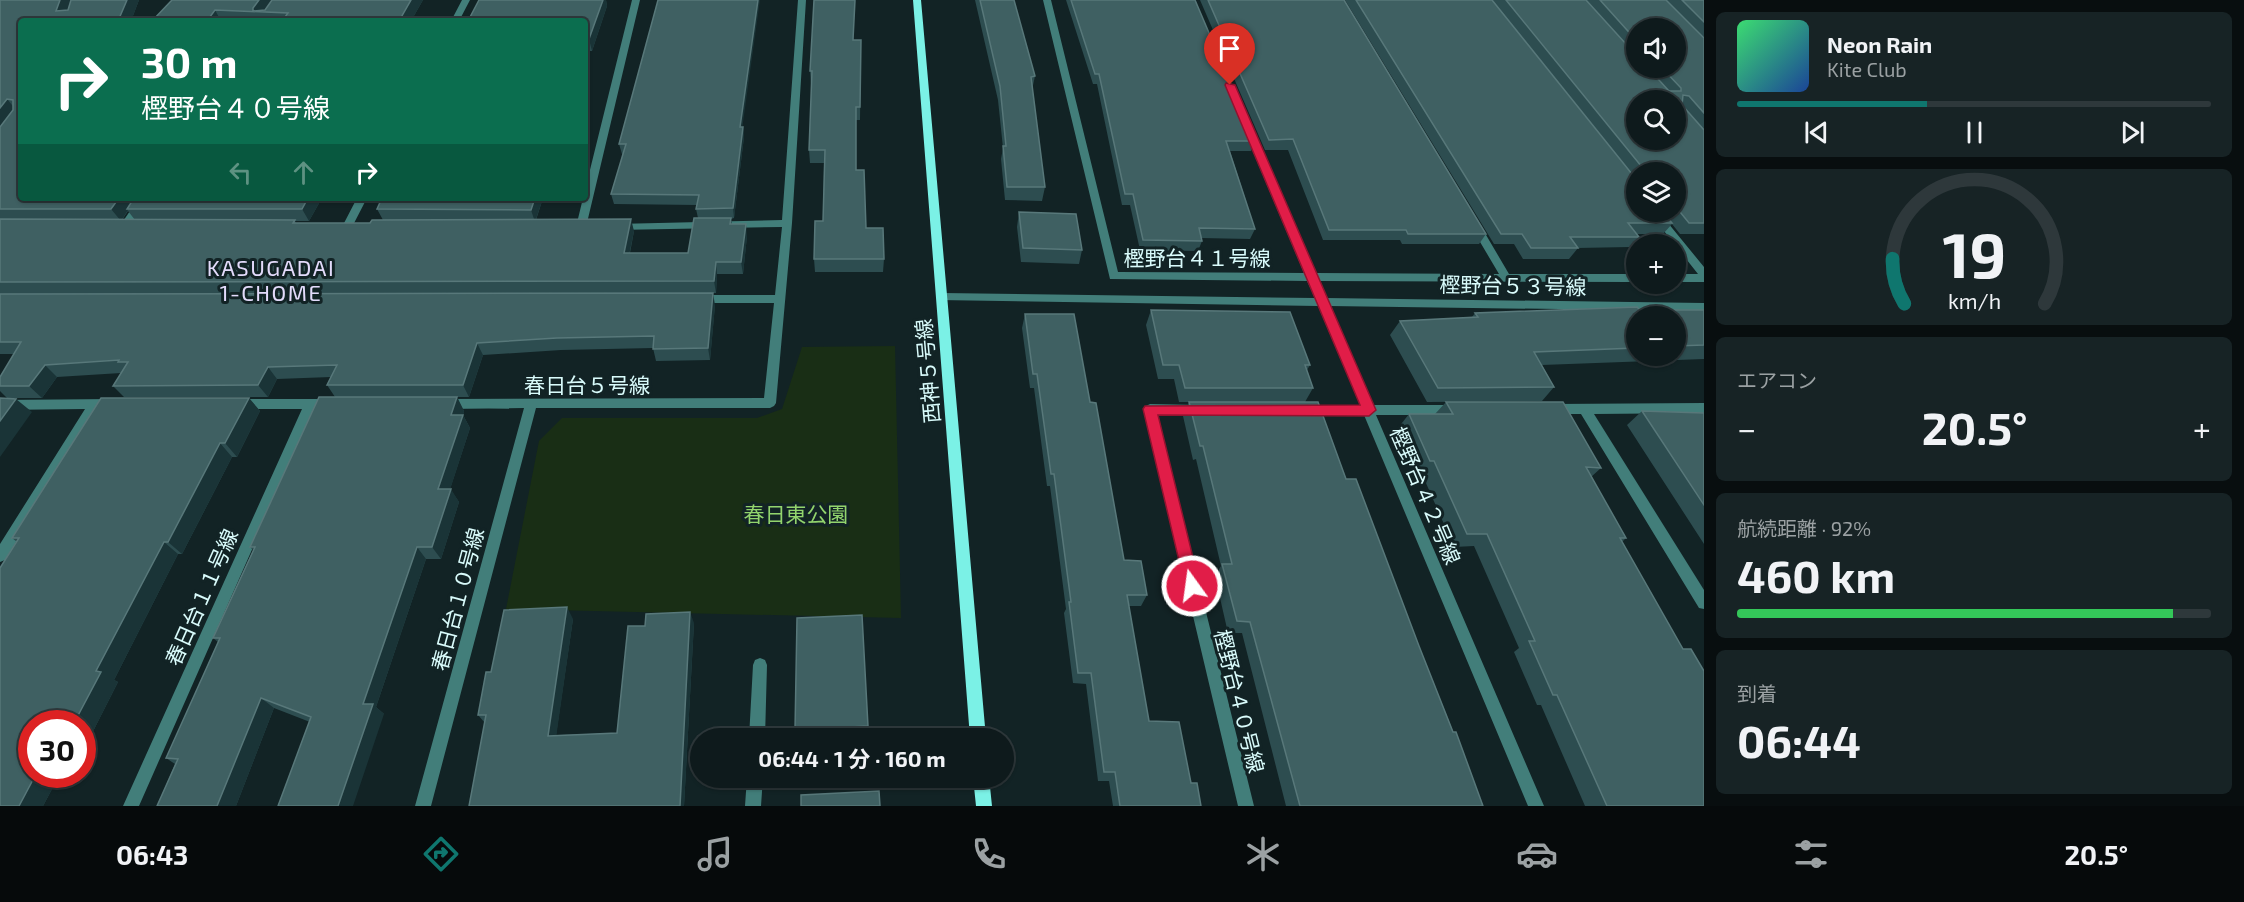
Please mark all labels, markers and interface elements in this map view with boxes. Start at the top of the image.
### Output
map controls [1626,18,1686,366]
button: sound [1626,18,1686,78]
pin [1204,23,1255,85]
text: Neon Rain [1827,31,1932,57]
icon: arrive [1213,32,1246,65]
text: 30 m [141,36,237,86]
icon: right [42,42,120,120]
text: Kite Club [1827,57,1907,81]
button: search [1626,90,1686,150]
text: 樫野台４０号線 [141,91,330,123]
icon: previous [1800,116,1833,149]
icon: pause [1958,116,1991,149]
icon: next [2116,116,2149,149]
icon: left [224,156,257,189]
icon: ahead [287,156,320,189]
icon: right [350,156,383,189]
button: layers [1626,162,1686,222]
text: 19 [1942,216,2006,291]
button: + [1626,234,1686,294]
street label: 樫野台４１号線 [1124,245,1271,270]
district label: KASUGADAI 1-CHOME [207,254,335,305]
street label: 樫野台５３号線 [1439,271,1587,299]
text: km/h [1947,288,2001,313]
button: − [1626,306,1686,366]
street label: 西神５号線 [910,318,944,424]
text: エアコン [1737,368,1817,392]
street label: 春日台５号線 [524,372,650,397]
text: 20.5° [1922,400,2027,454]
text: − [1737,408,1756,448]
text: + [2193,408,2211,448]
street label: 樫野台４２号線 [1386,422,1466,568]
park label: 春日東公園 [744,501,849,526]
text: 航続距離 · 92% [1737,516,1871,540]
street label: 春日台１１号線 [160,525,242,669]
street label: 春日台１０号線 [426,525,488,673]
text: 460 km [1737,548,1895,602]
position arrow [1160,554,1224,618]
street label: 樫野台４０号線 [1210,627,1270,775]
text: 到着 [1737,681,1777,705]
speed limit sign: 30 [18,710,96,788]
text: 06:44 [1737,713,1861,767]
text: 06:44 · 1 分 · 160 m [758,745,946,771]
icon: directions [420,833,462,875]
icon: music [694,833,736,875]
icon: phone [968,833,1010,875]
icon: climate [1242,833,1284,875]
icon: car [1516,833,1558,875]
icon: filters [1790,833,1832,875]
text: 06:43 [116,838,188,870]
text: 20.5° [2064,838,2128,870]

